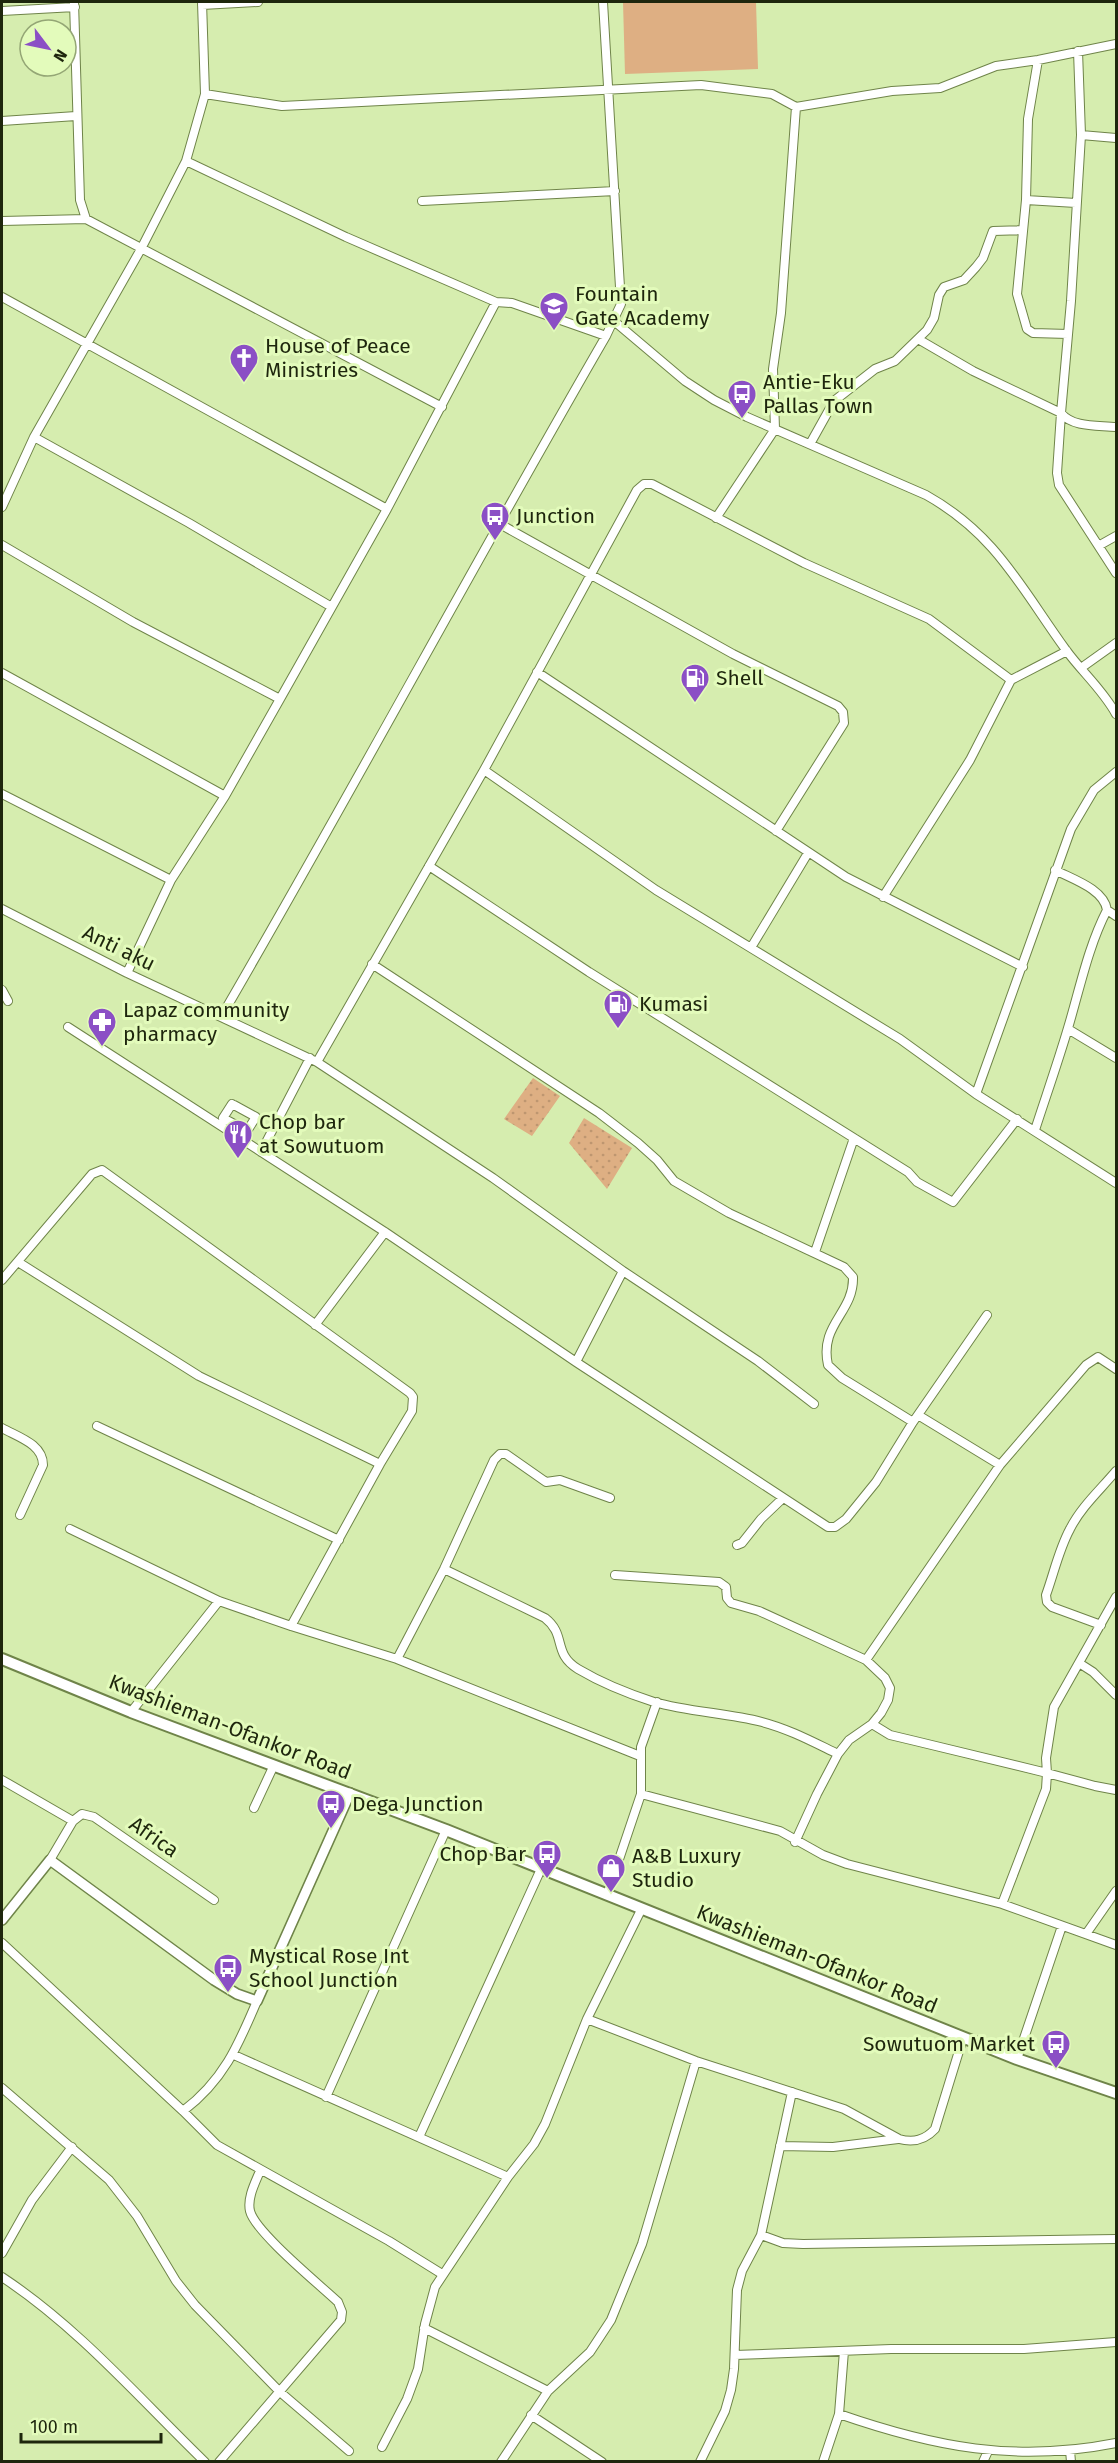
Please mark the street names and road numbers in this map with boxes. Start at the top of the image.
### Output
street label: Anti aku [78,919,160,977]
street label: Kwashieman-Ofankor Road [105,1669,355,1785]
street label: Africa [124,1811,184,1863]
street label: Kwashieman-Ofankor Road [693,1899,941,2019]

